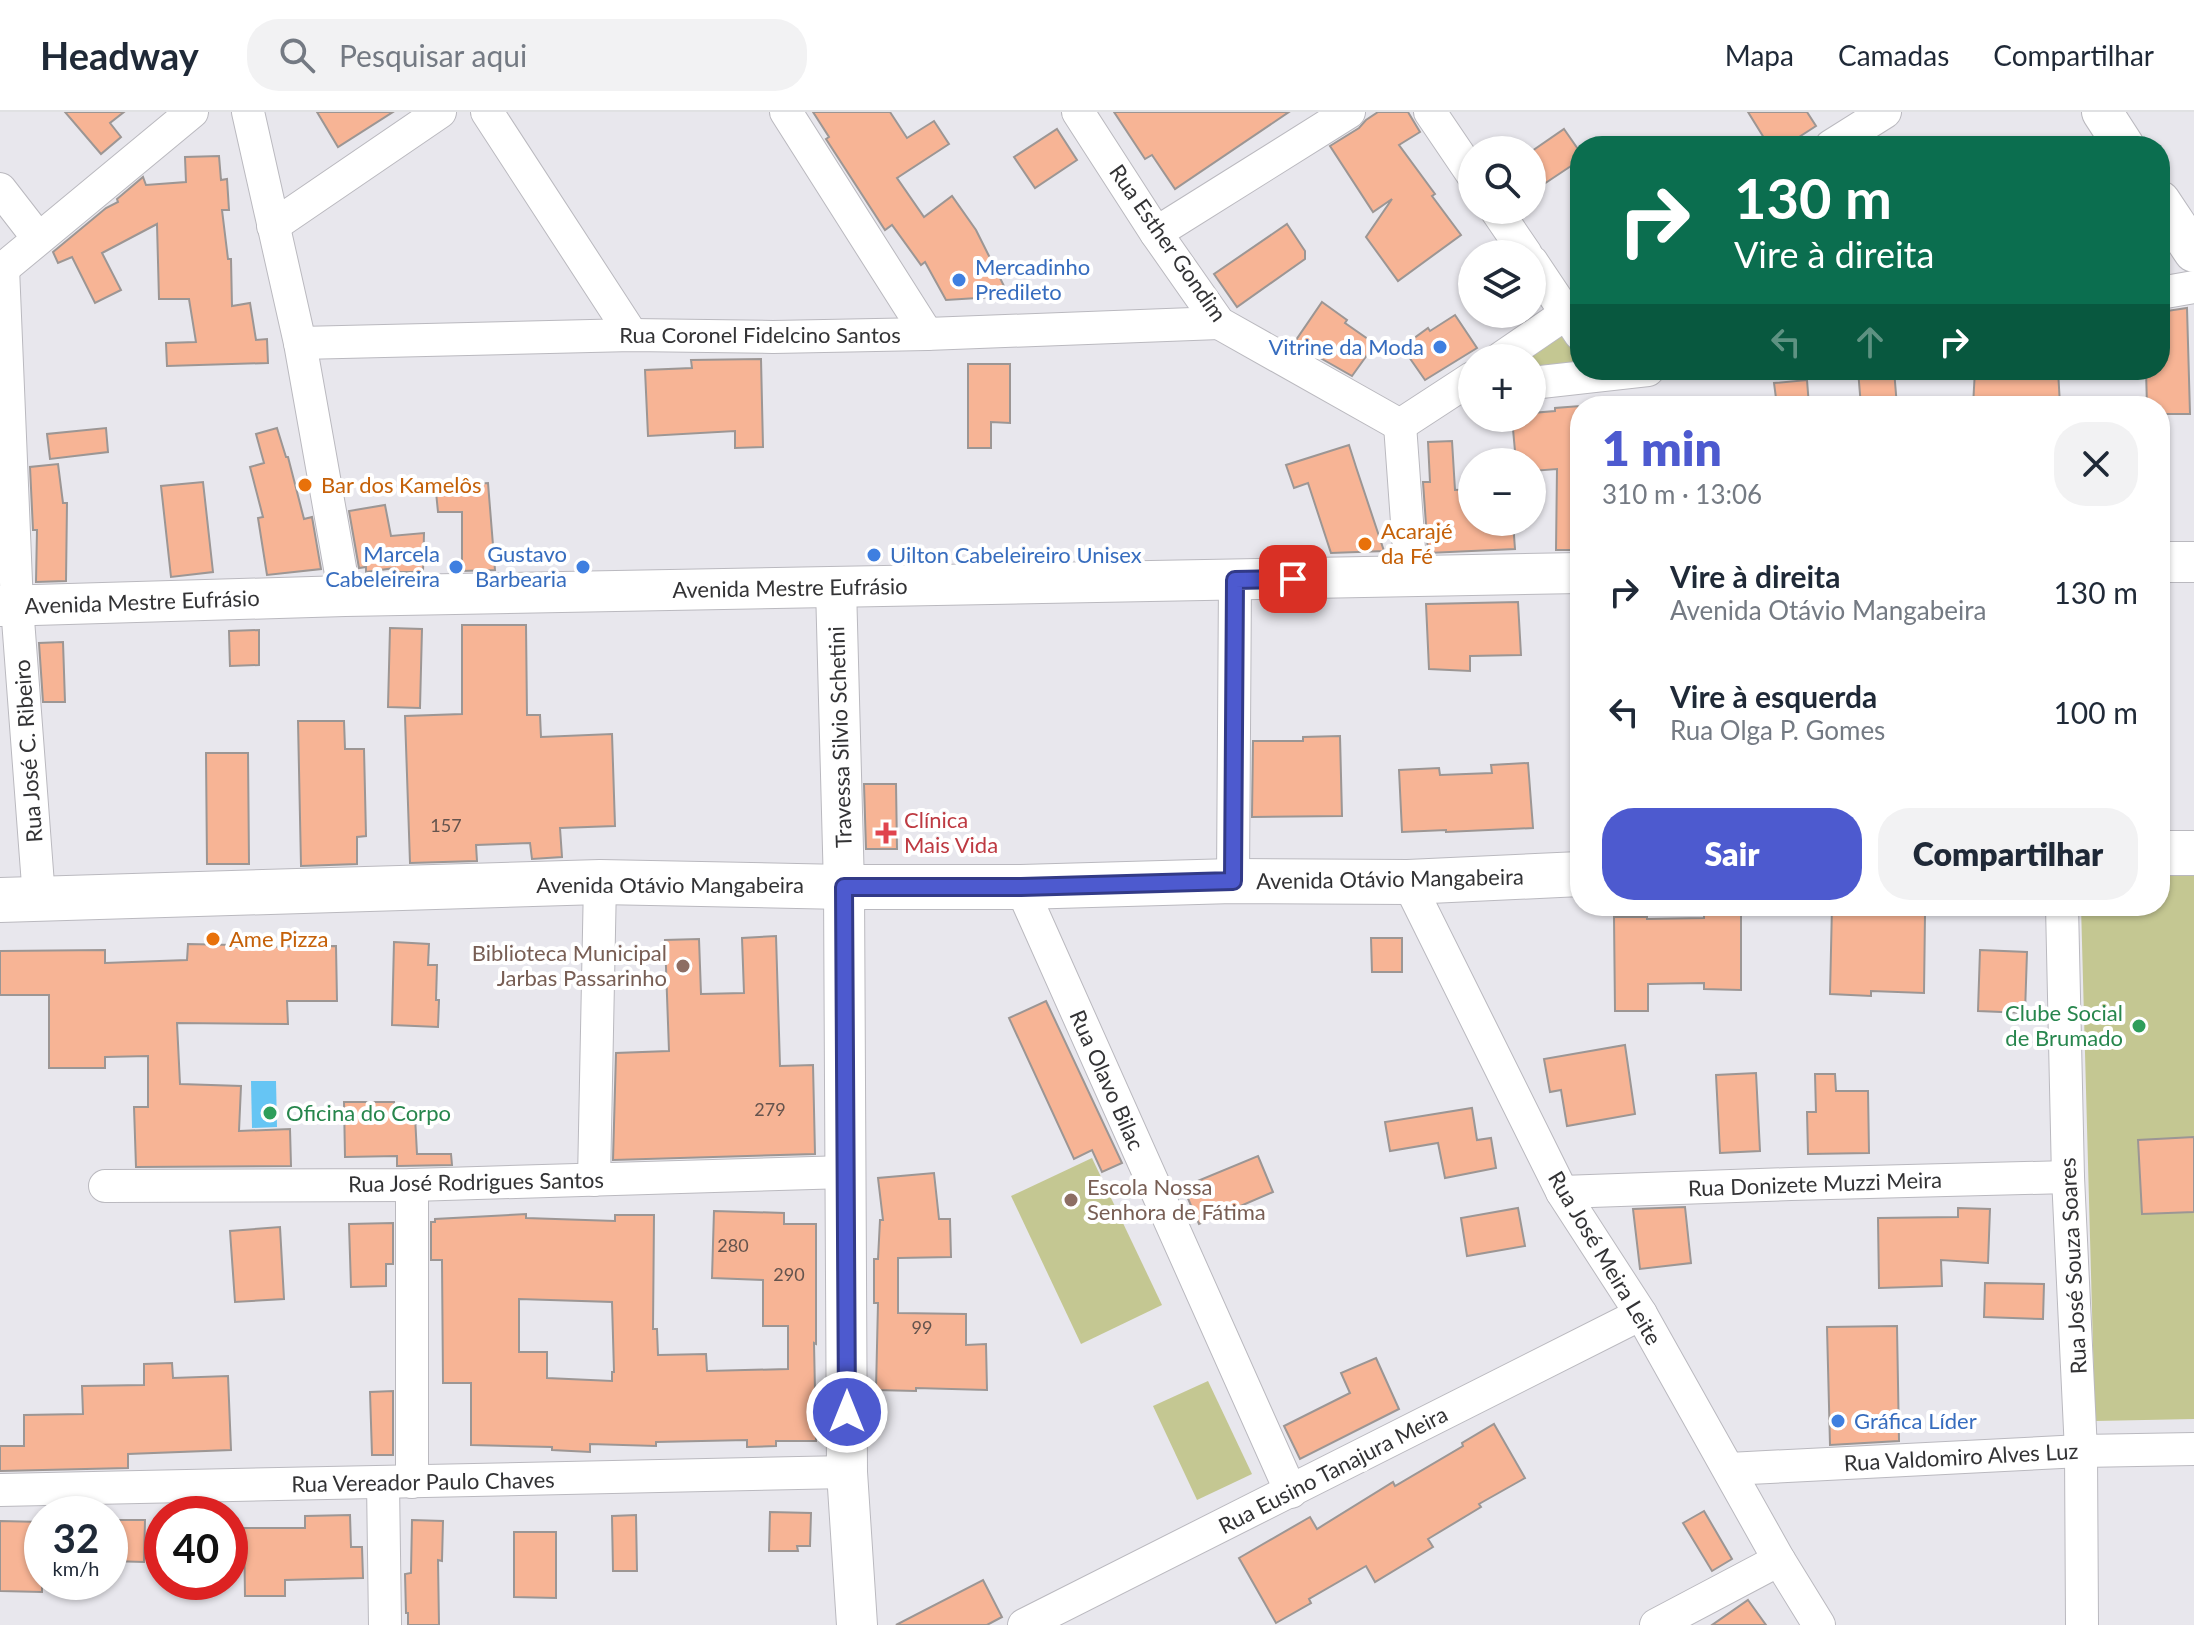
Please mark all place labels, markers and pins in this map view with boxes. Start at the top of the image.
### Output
place label: Mercadinho Predileto [975,253,1090,305]
marker: Mercadinho Predileto [950,271,968,289]
place label: Vitrine da Moda [1268,333,1424,360]
marker: Vitrine da Moda [1431,338,1449,356]
place label: Bar dos Kamelôs [321,471,481,498]
marker: Bar dos Kamelôs [296,476,314,494]
place label: Acarajé da Fé [1381,517,1453,569]
marker: Acarajé da Fé [1356,535,1374,553]
place label: Marcela Cabeleireira [325,540,440,592]
place label: Gustavo Barbearia [475,540,567,592]
place label: Uilton Cabeleireiro Unisex [890,541,1142,568]
pin [1259,545,1327,613]
marker: Uilton Cabeleireiro Unisex [865,546,883,564]
marker: Marcela Cabeleireira [447,558,465,576]
marker: Gustavo Barbearia [574,558,592,576]
place label: Clínica Mais Vida [904,806,998,858]
marker: Clínica Mais Vida [875,822,897,844]
place label: Ame Pizza [229,925,328,952]
marker: Ame Pizza [204,930,222,948]
place label: Biblioteca Municipal Jarbas Passarinho [472,939,667,991]
marker: Biblioteca Municipal Jarbas Passarinho [674,957,692,975]
place label: Clube Social de Brumado [2005,999,2123,1051]
marker: Clube Social de Brumado [2130,1017,2148,1035]
place label: Oficina do Corpo [286,1099,451,1126]
marker: Oficina do Corpo [261,1104,279,1122]
place label: Escola Nossa Senhora de Fátima [1087,1173,1266,1225]
marker: Escola Nossa Senhora de Fátima [1062,1191,1080,1209]
place label: Gráfica Líder [1854,1407,1977,1434]
marker: Gráfica Líder [1829,1412,1847,1430]

